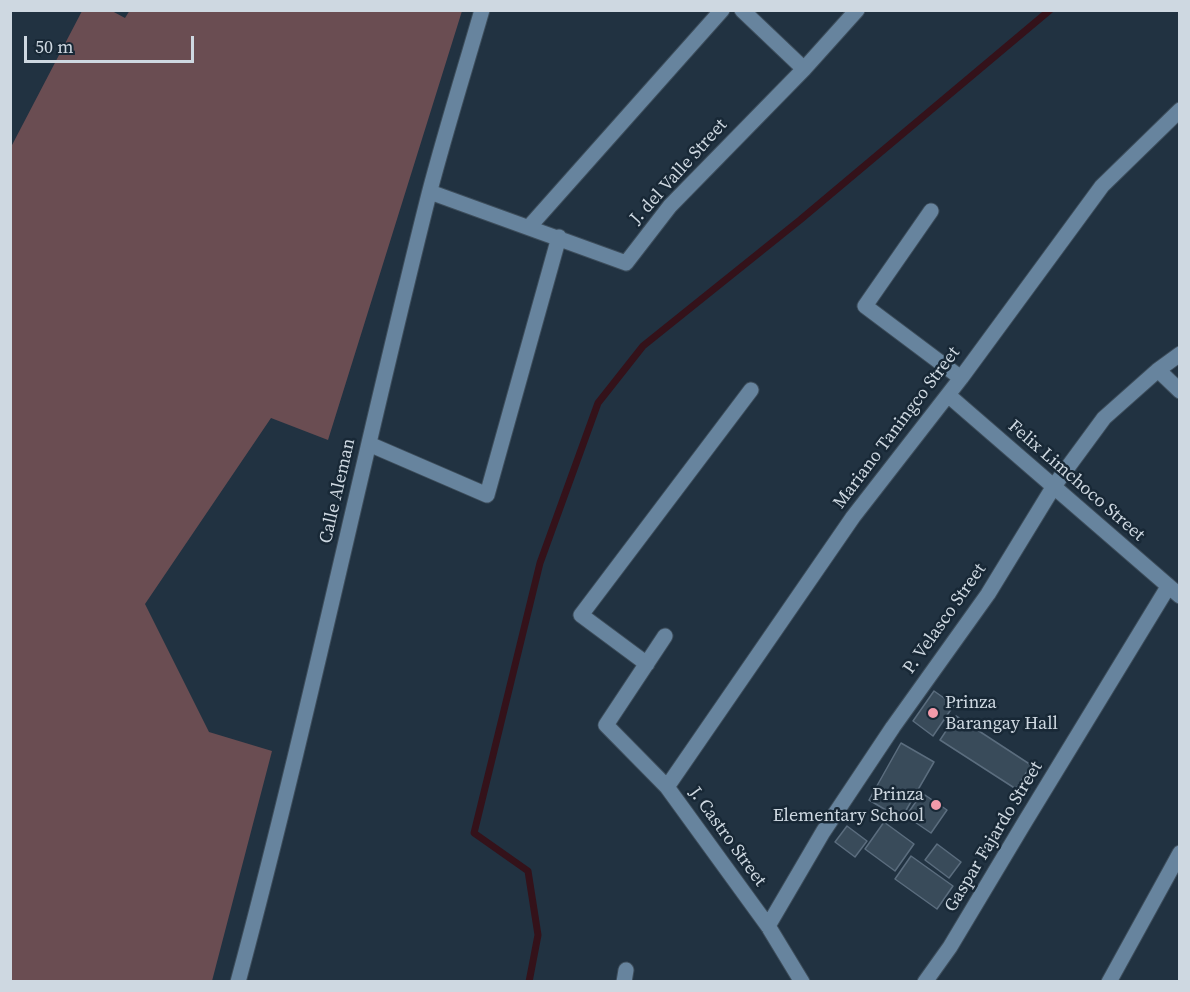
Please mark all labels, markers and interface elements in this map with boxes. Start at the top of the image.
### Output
scale bar [27,24,196,62]
text: 50 m [35,34,73,59]
street label: J. del Valle Street [626,115,732,229]
street label: Mariano Taningco Street [829,343,965,513]
street label: Felix Limchoco Street [1003,416,1149,546]
street label: Calle Aleman [315,436,361,546]
street label: P. Velasco Street [899,560,991,678]
place label: Prinza Barangay Hall [945,692,1058,734]
marker: Prinza Barangay Hall [926,706,940,720]
street label: Gaspar Fajardo Street [941,758,1047,916]
street label: J. Castro Street [684,783,770,891]
place label: Prinza Elementary School [773,784,924,826]
marker: Prinza Elementary School [929,798,943,812]

